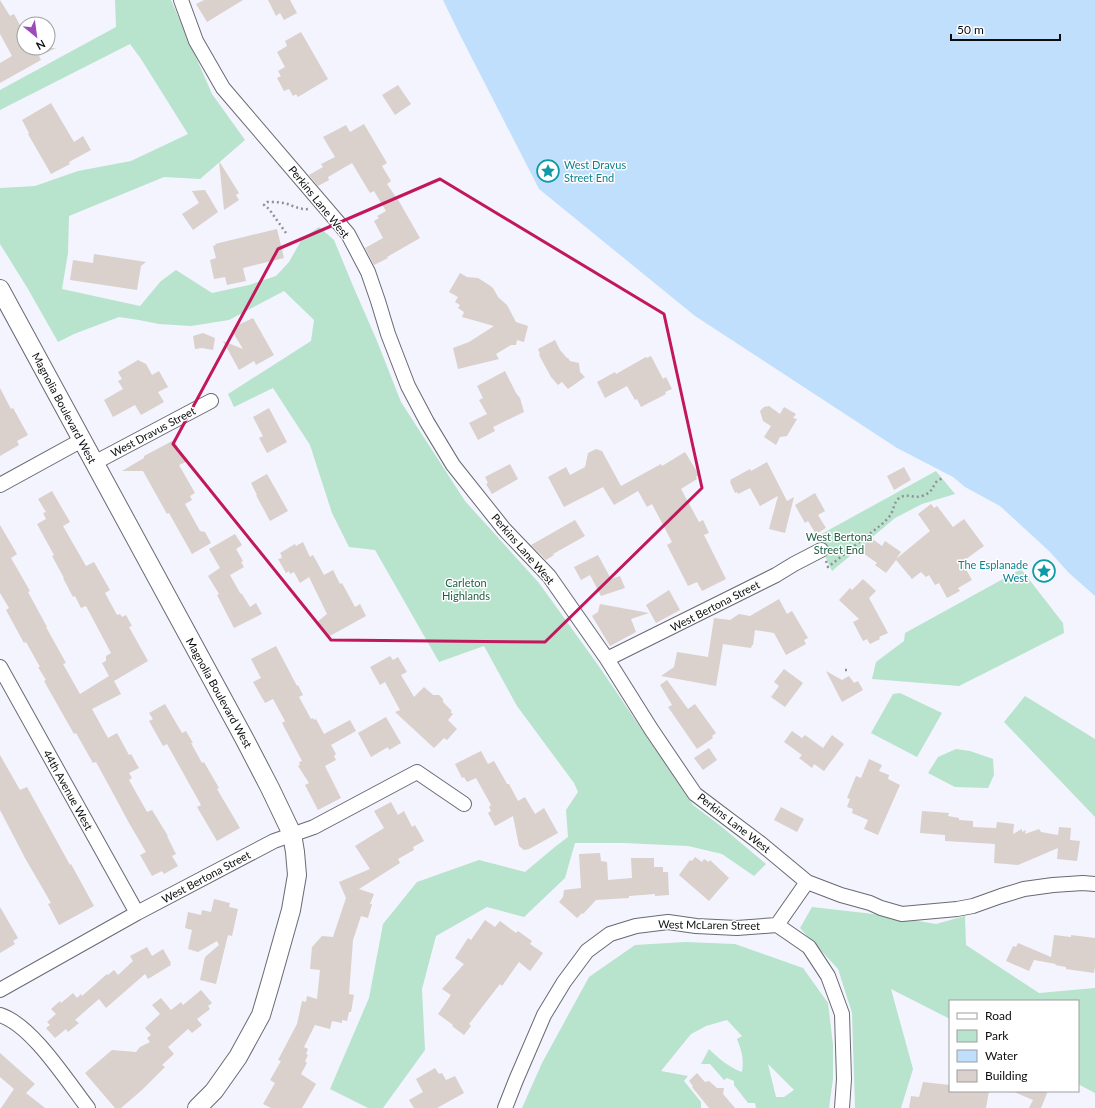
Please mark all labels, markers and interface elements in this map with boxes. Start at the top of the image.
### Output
north arrow [16,16,56,56]
scale bar [951,16,1060,42]
text: 50 m [957,22,984,37]
text: N [34,37,48,53]
place icon: West Dravus Street End [535,158,561,184]
place label: West Dravus Street End [564,158,626,184]
street label: Perkins Lane West [286,163,353,240]
street label: Magnolia Boulevard West [30,350,99,465]
street label: West Dravus Street [108,404,197,459]
street label: Perkins Lane West [489,511,558,587]
park label: West Bertona Street End [806,530,872,556]
place label: The Esplanade West [958,558,1028,584]
place icon: The Esplanade West [1031,558,1057,584]
park label: Carleton Highlands [442,576,490,602]
street label: West Bertona Street [668,577,762,634]
street label: Magnolia Boulevard West [184,635,255,750]
street label: 44th Avenue West [41,747,96,832]
street label: Perkins Lane West [695,790,773,855]
street label: West Bertona Street [159,848,252,905]
street label: West McLaren Street [658,917,760,932]
legend [949,1000,1079,1092]
text: Road [985,1008,1012,1023]
text: Park [985,1028,1009,1043]
text: Water [985,1048,1018,1063]
text: Building [985,1068,1028,1083]

